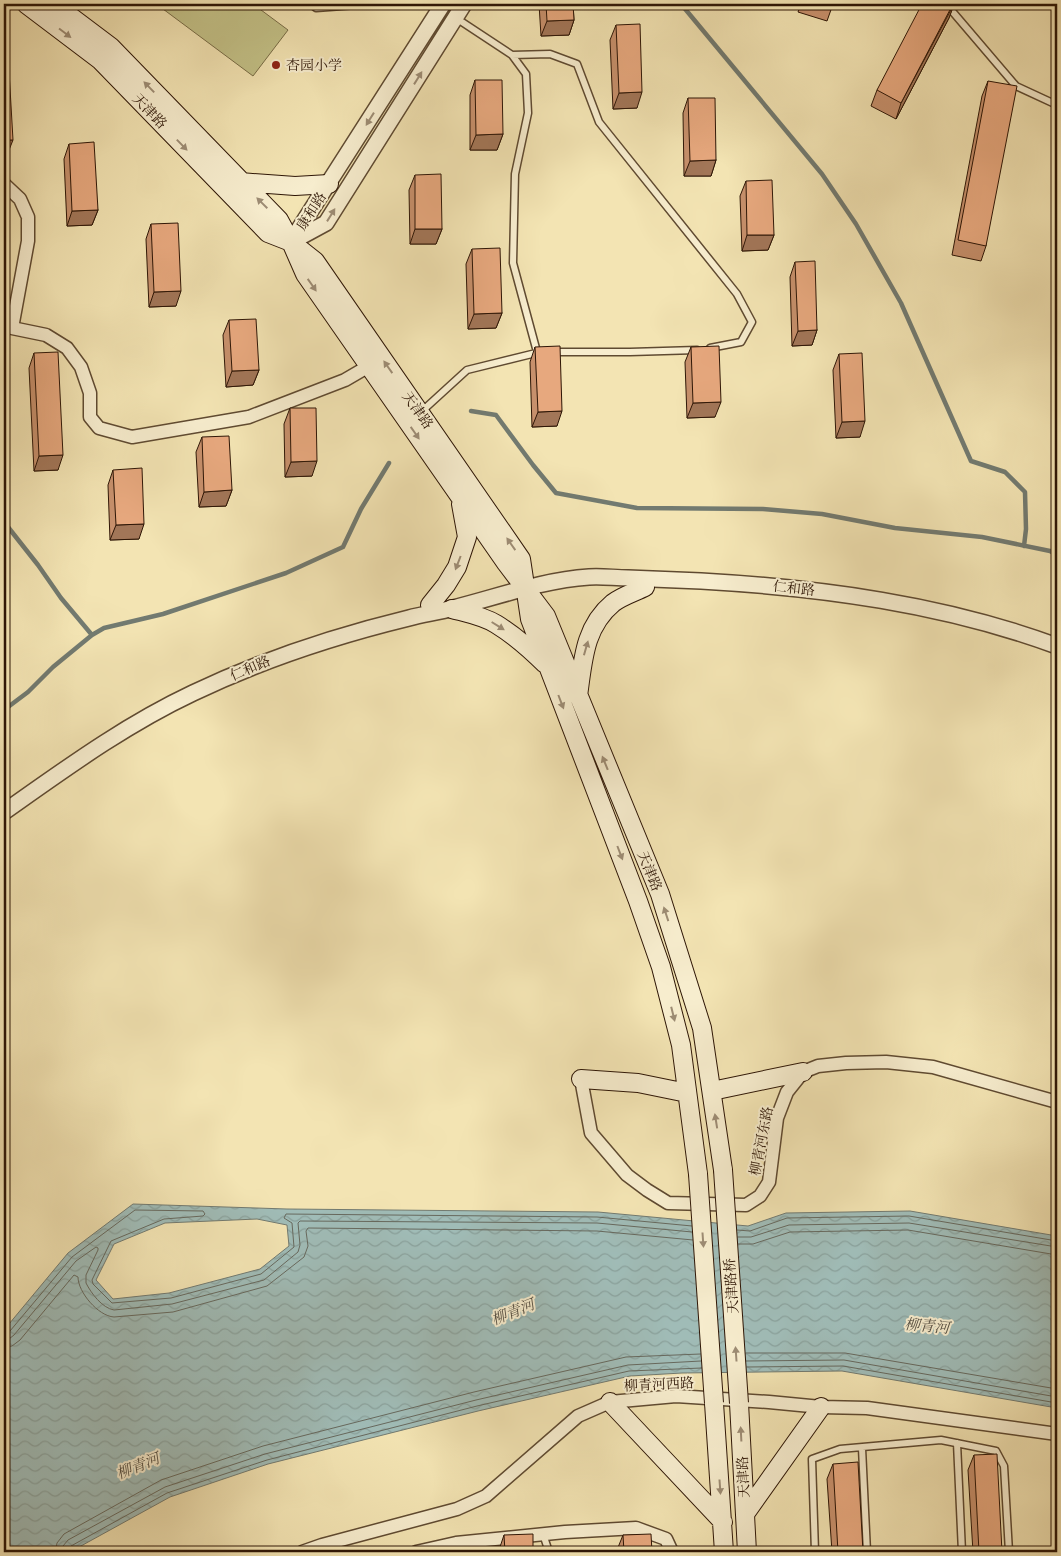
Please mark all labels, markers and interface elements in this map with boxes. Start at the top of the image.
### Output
one-way arrow [58,28,71,39]
place label: 杏园小学 [286,56,342,75]
marker: 杏园小学 [270,59,282,71]
one-way arrow [413,71,422,84]
one-way arrow [143,81,155,93]
street label: 天津路 [128,90,171,133]
one-way arrow [365,112,375,126]
one-way arrow [176,139,188,151]
street label: 康和路 [292,188,331,234]
one-way arrow [256,197,268,209]
one-way arrow [326,208,335,222]
one-way arrow [307,278,317,292]
one-way arrow [383,361,393,374]
street label: 天津路 [398,388,437,433]
one-way arrow [410,426,420,440]
one-way arrow [506,537,516,551]
one-way arrow [454,556,462,571]
street label: 仁和路 [772,577,816,600]
one-way arrow [491,621,504,631]
one-way arrow [582,641,590,656]
street label: 仁和路 [227,652,273,685]
one-way arrow [558,695,566,709]
one-way arrow [601,756,609,770]
one-way arrow [617,846,624,861]
street label: 天津路 [633,848,666,894]
one-way arrow [661,906,669,921]
one-way arrow [669,1007,677,1022]
street label: 柳青河东路 [745,1105,777,1177]
one-way arrow [712,1113,720,1129]
one-way arrow [699,1232,707,1248]
street label: 天津路桥 [720,1257,743,1315]
water label: 柳青河 [488,1293,540,1330]
water label: 柳青河 [904,1314,953,1338]
one-way arrow [731,1346,739,1362]
street label: 柳青河西路 [624,1373,694,1396]
one-way arrow [736,1425,744,1441]
water label: 柳青河 [113,1447,165,1484]
street label: 天津路 [733,1456,754,1498]
one-way arrow [716,1479,724,1495]

